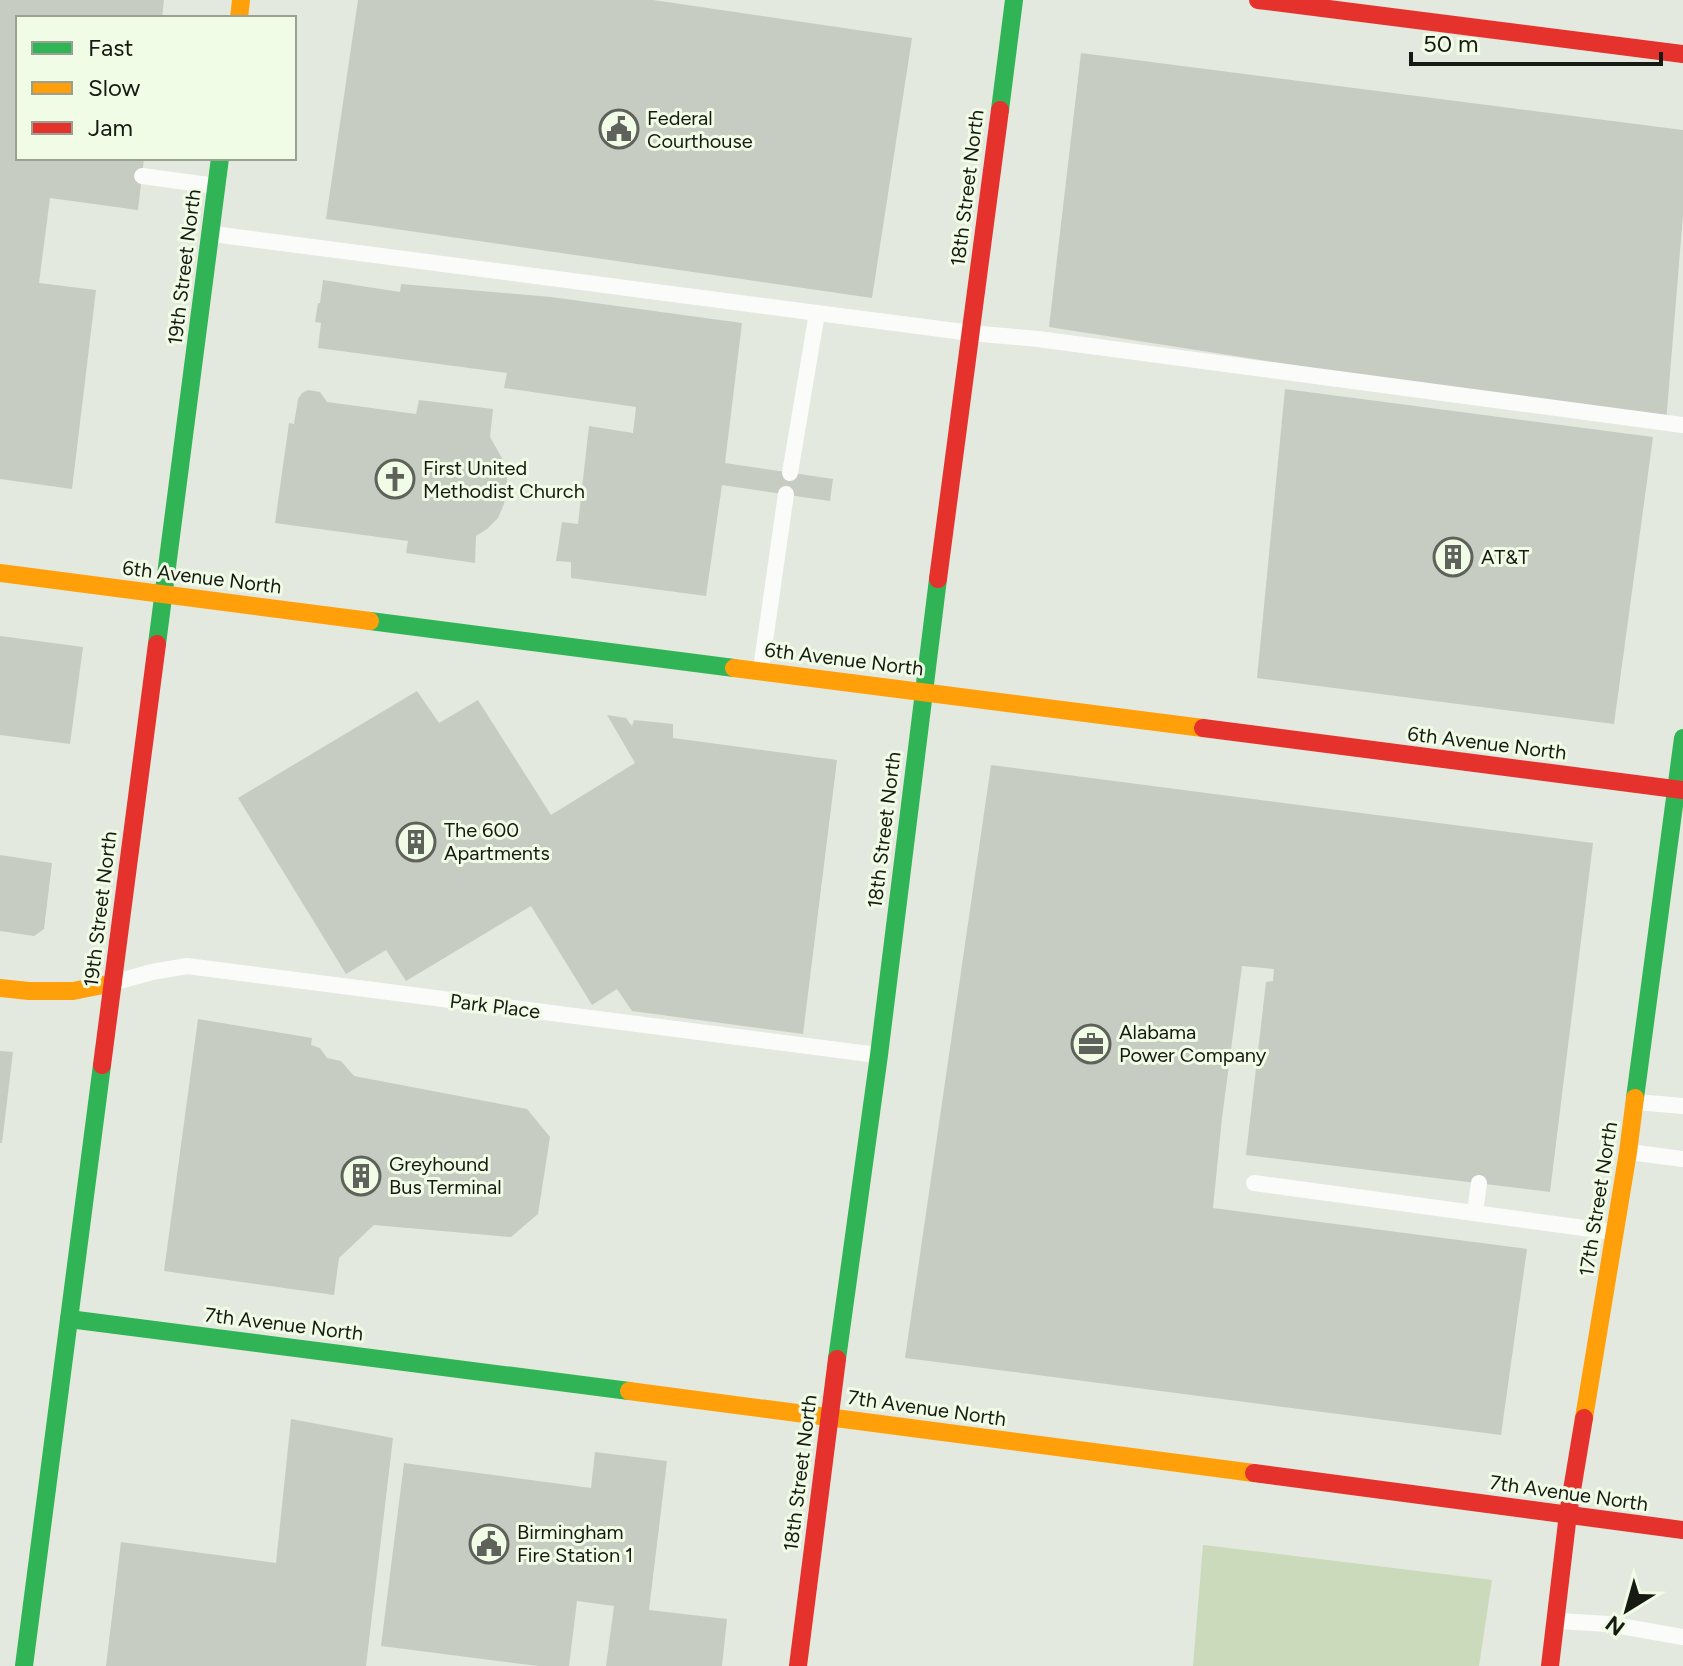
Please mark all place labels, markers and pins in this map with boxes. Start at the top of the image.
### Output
place label: Federal Courthouse [647,106,753,153]
public building icon: Federal Courthouse [598,108,640,150]
place label: First United Methodist Church [423,456,585,503]
church icon: First United Methodist Church [374,458,416,500]
building icon: AT&T [1432,536,1474,578]
place label: AT&T [1481,545,1529,569]
place label: The 600 Apartments [444,818,550,865]
building icon: The 600 Apartments [395,821,437,863]
place label: Alabama Power Company [1119,1020,1267,1067]
office icon: Alabama Power Company [1070,1023,1112,1065]
place label: Greyhound Bus Terminal [389,1152,502,1199]
building icon: Greyhound Bus Terminal [340,1155,382,1197]
place label: Birmingham Fire Station 1 [517,1520,633,1567]
public building icon: Birmingham Fire Station 1 [468,1523,510,1565]

